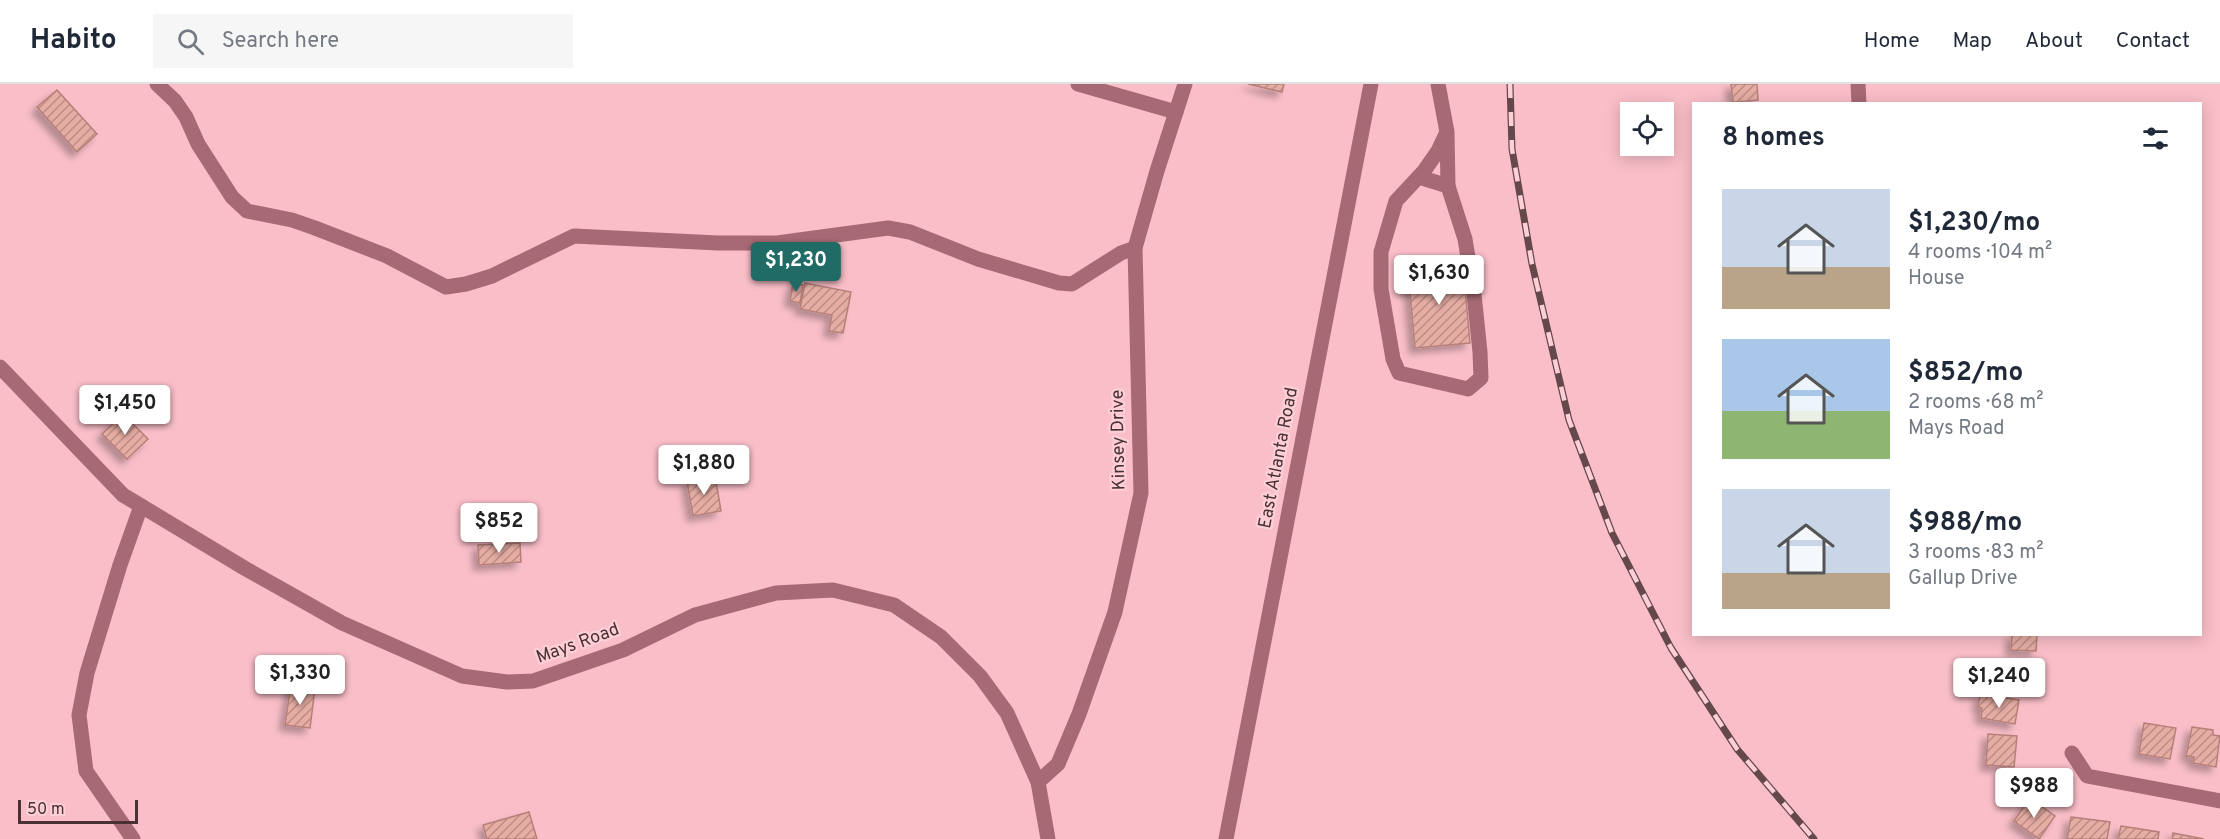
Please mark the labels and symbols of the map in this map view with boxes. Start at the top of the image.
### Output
pin: $1,230 [747,242,845,293]
pin: $1,630 [1390,255,1488,306]
pin: $1,450 [76,385,174,436]
street label: East Atlanta Road [1254,385,1304,531]
street label: Kinsey Drive [1107,390,1131,490]
pin: $1,880 [655,445,753,496]
pin: $852 [463,503,535,554]
street label: Mays Road [533,618,623,670]
pin: $1,330 [251,655,349,706]
pin: $1,240 [1950,658,2048,709]
pin: $988 [1998,768,2070,819]
scale bar [18,797,138,824]

